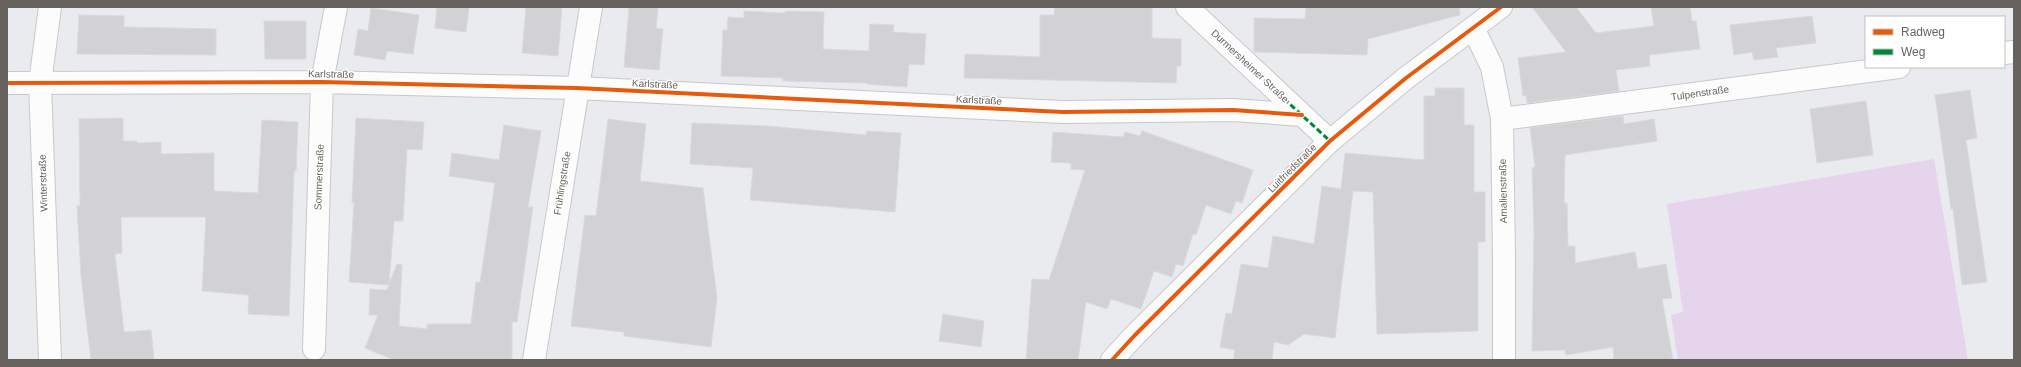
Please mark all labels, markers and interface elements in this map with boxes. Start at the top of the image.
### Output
legend [1865,16,2005,68]
text: Radweg [1901,25,1945,39]
street label: Durmersheimer Straße [1209,27,1291,105]
text: Weg [1901,45,1925,59]
street label: Karlstraße [308,68,355,80]
street label: Karlstraße [632,77,679,91]
street label: Tulpenstraße [1670,83,1730,103]
street label: Karlstraße [956,93,1003,107]
street label: Luitfriedstraße [1266,141,1319,194]
street label: Sommerstraße [312,143,326,210]
street label: Frühlingstraße [552,150,573,216]
street label: Winterstraße [36,154,49,212]
street label: Amalienstraße [1497,158,1509,223]

